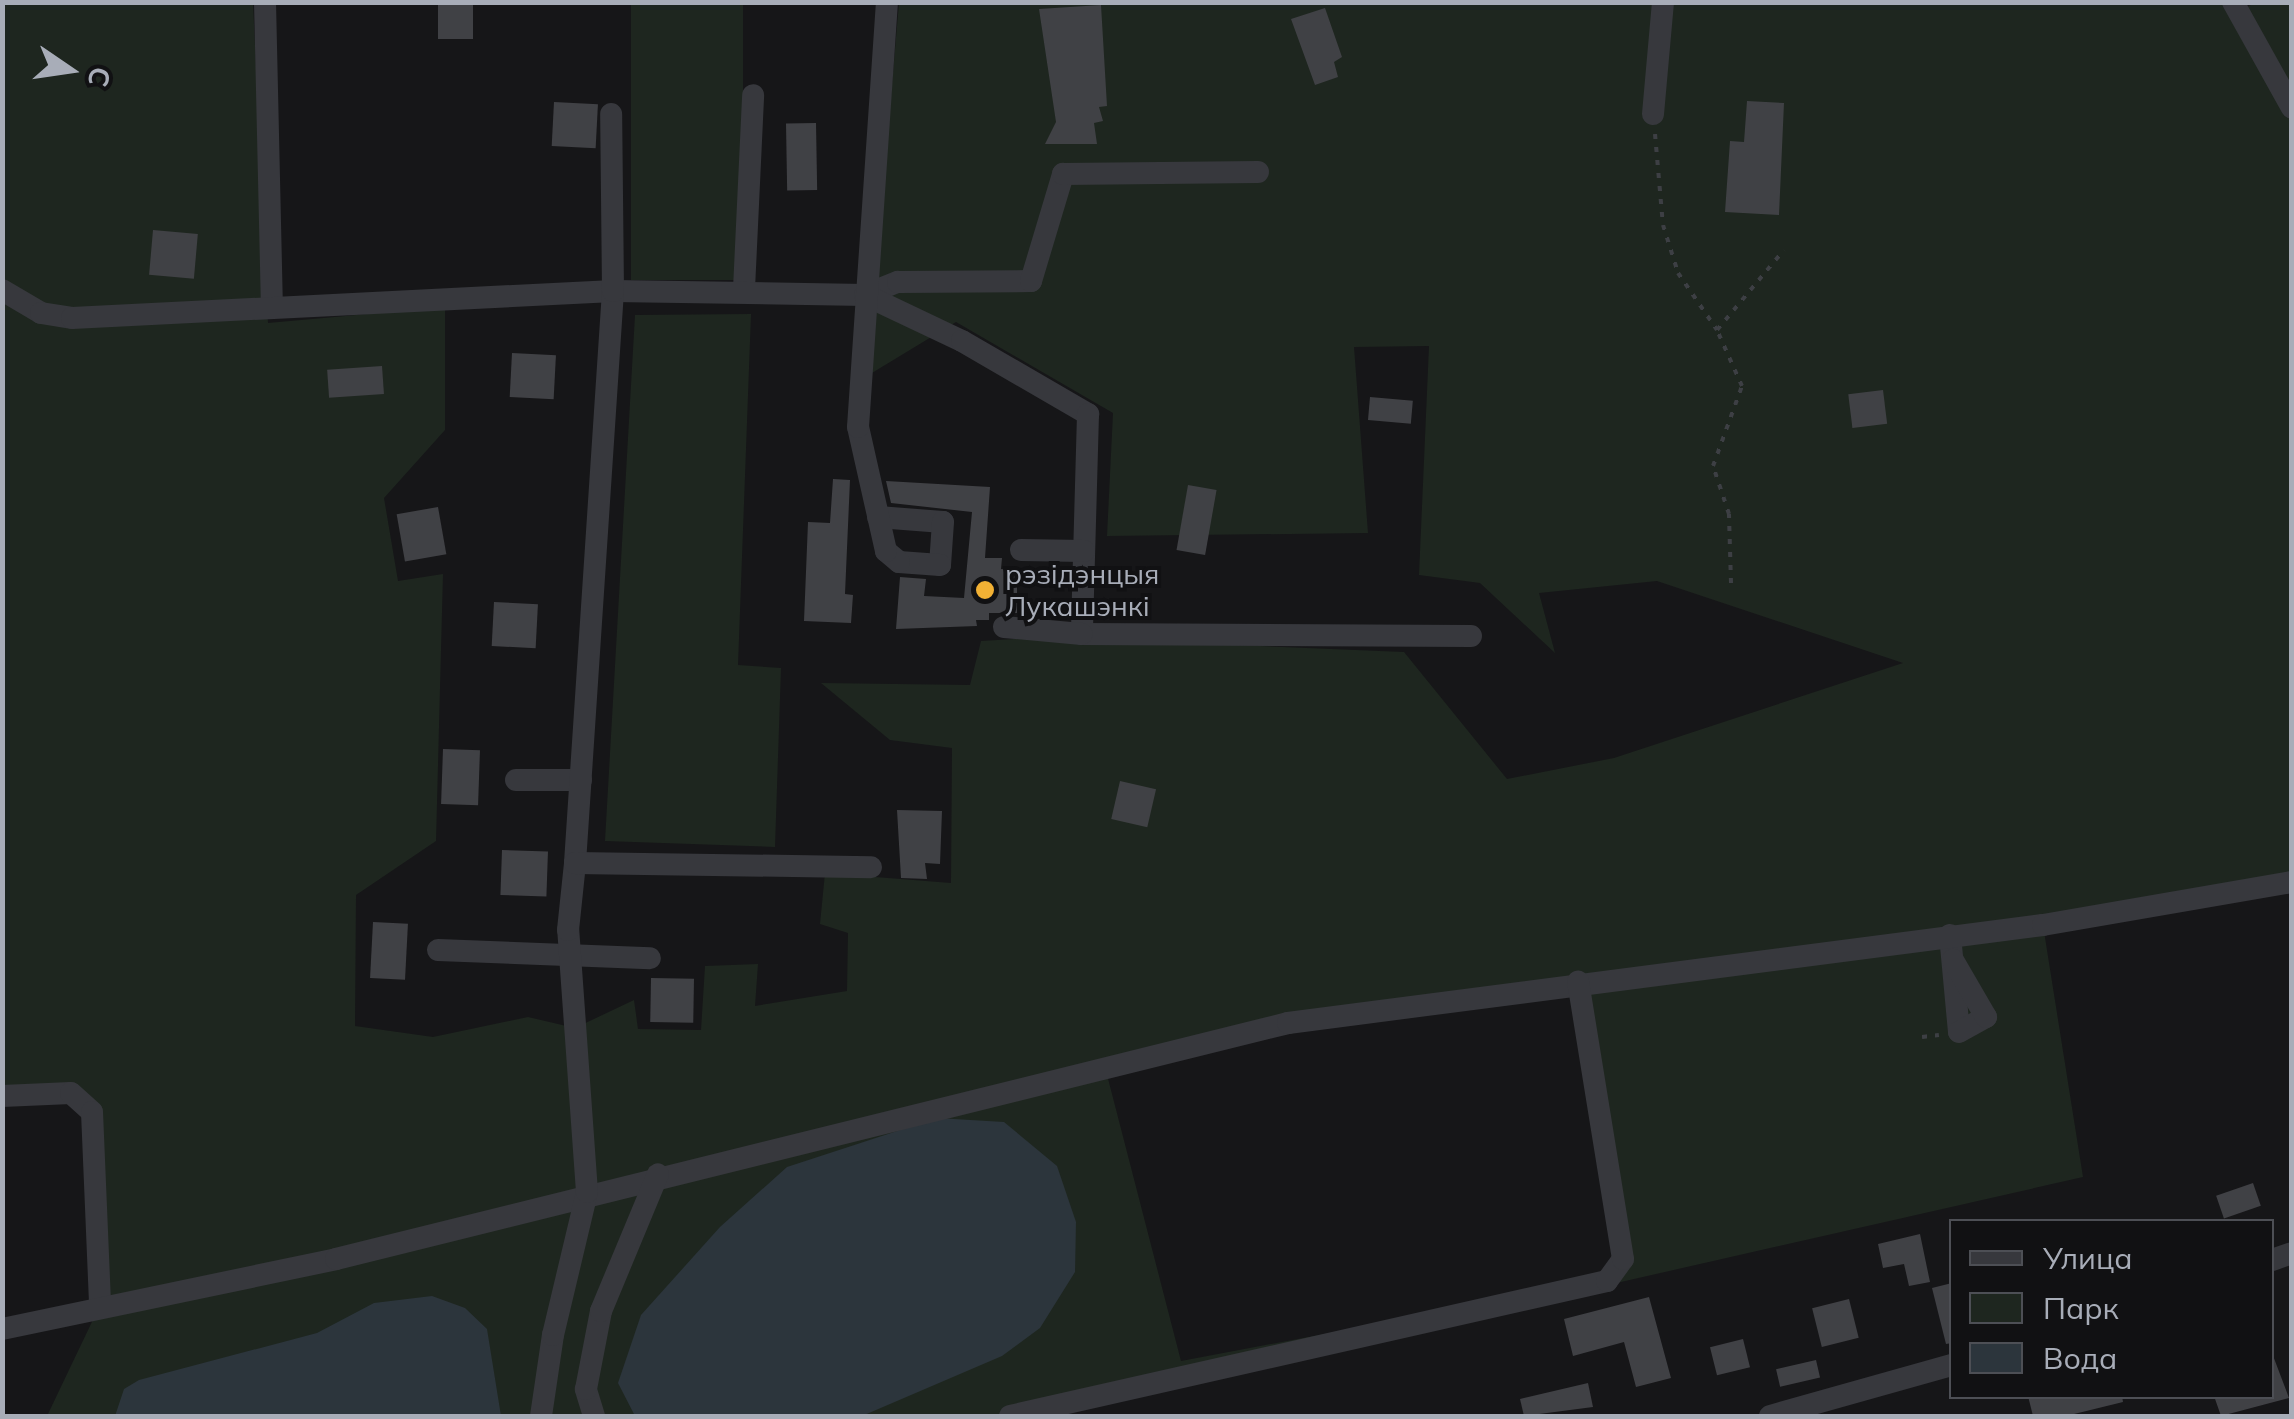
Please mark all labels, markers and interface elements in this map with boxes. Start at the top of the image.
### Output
north arrow [20,20,120,120]
text: С [81,64,119,90]
place label: рэзідэнцыя Лукашэнкі [1005,557,1159,623]
marker: рэзідэнцыя Лукашэнкі [974,579,996,601]
legend [1949,1219,2274,1399]
text: Улица [2043,1239,2133,1277]
text: Парк [2043,1289,2119,1327]
text: Вода [2043,1339,2117,1377]

